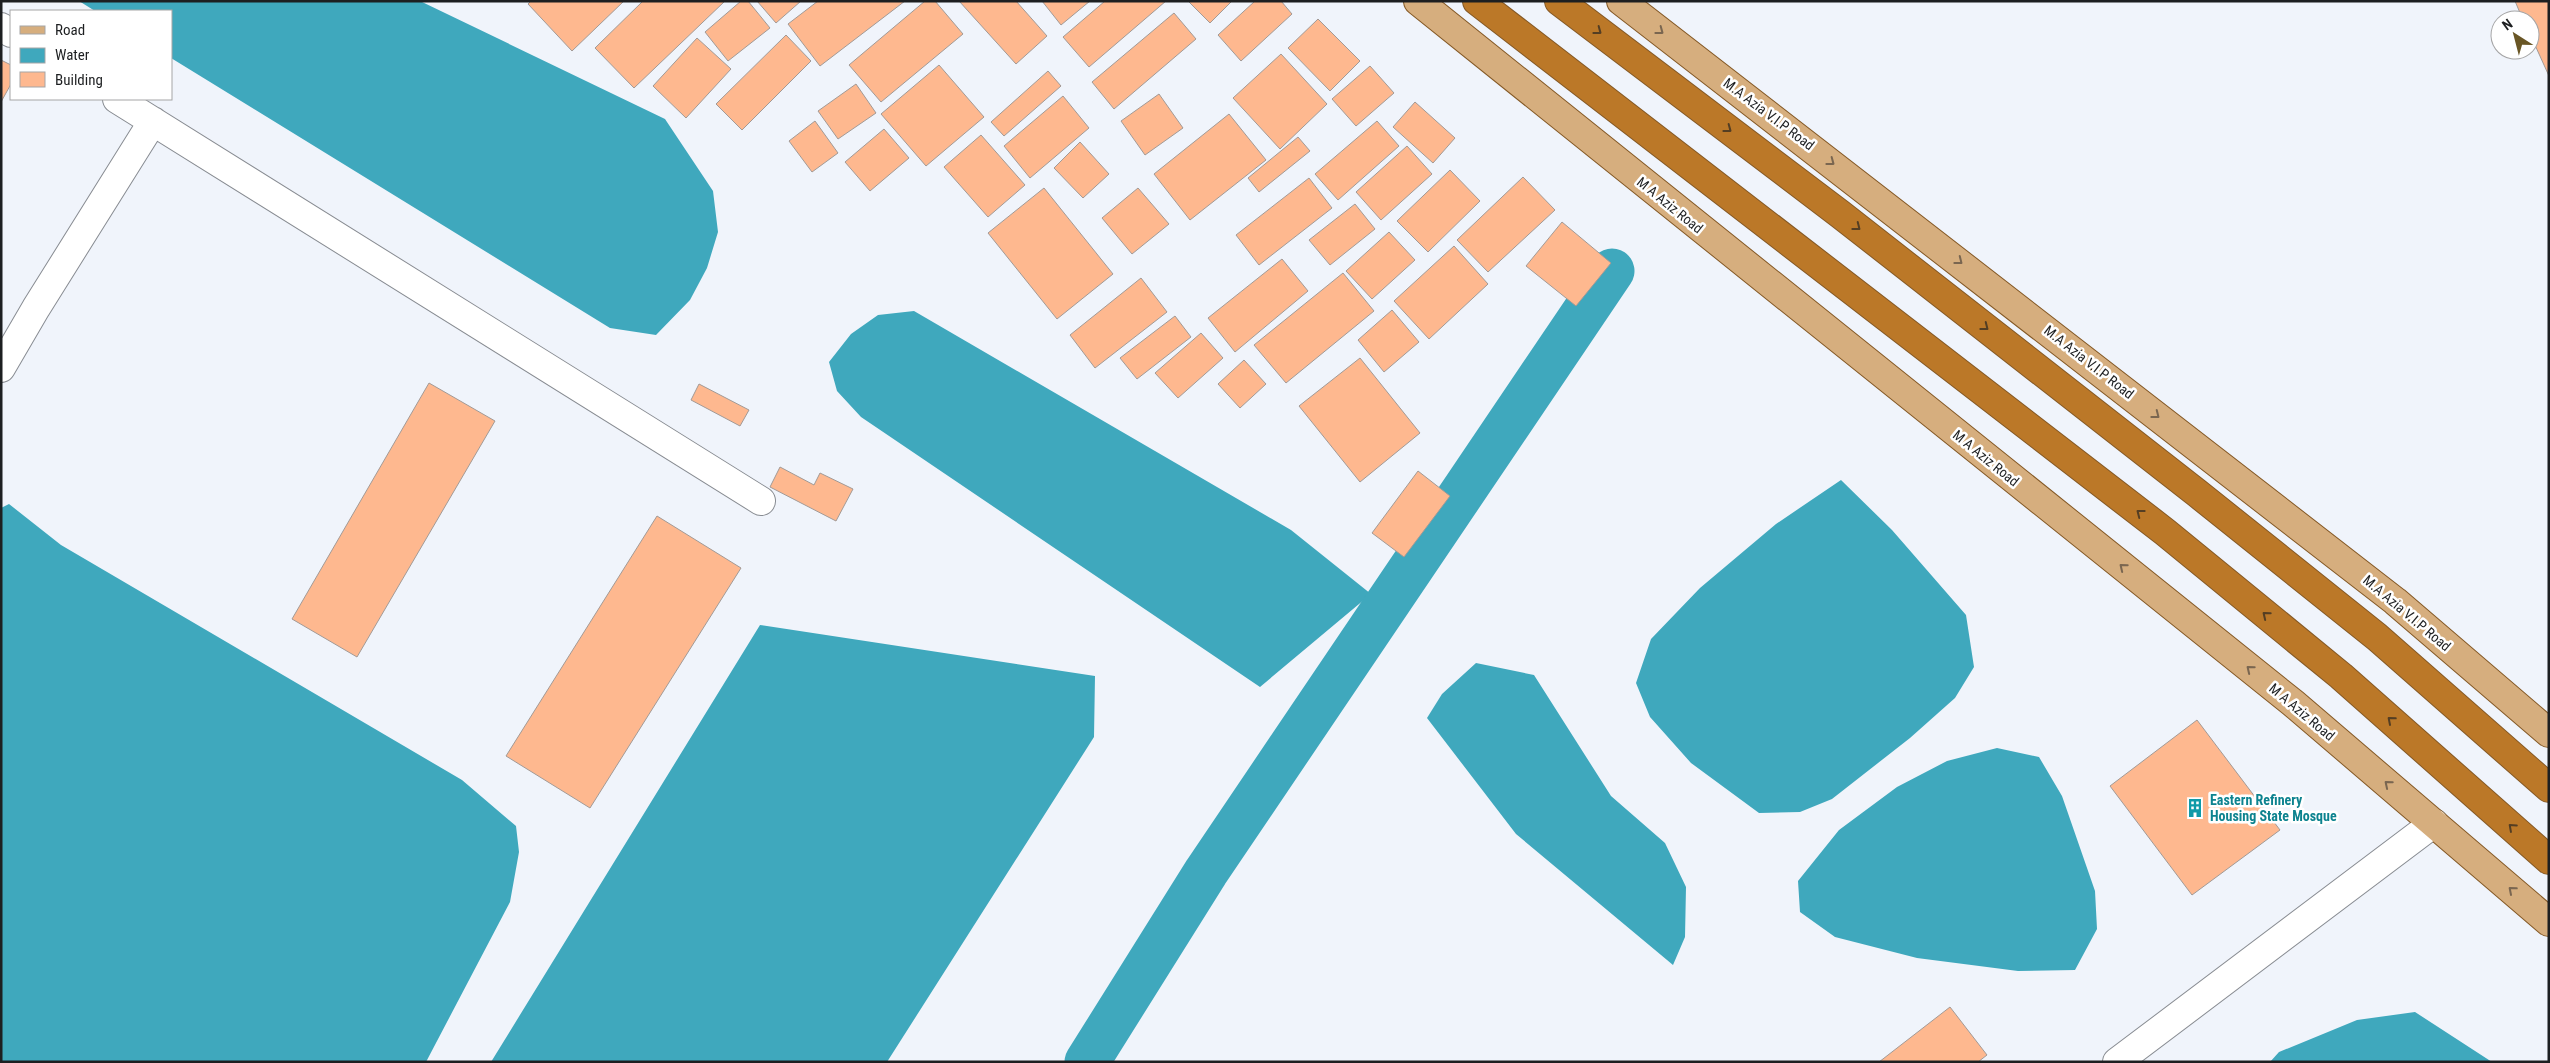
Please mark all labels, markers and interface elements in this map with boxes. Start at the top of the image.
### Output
legend [10,10,172,100]
north arrow [2490,10,2540,60]
text: N [2499,15,2516,33]
text: Road [55,21,85,39]
one-way arrow [1592,25,1601,33]
one-way arrow [1654,25,1664,34]
text: Water [55,46,90,64]
text: Building [55,71,103,89]
street label: M.A Azia V.I.P Road [1721,75,1817,153]
one-way arrow [1722,123,1731,131]
one-way arrow [1825,156,1834,164]
street label: M A Aziz Road [1634,174,1706,236]
one-way arrow [1851,221,1860,229]
one-way arrow [1953,256,1962,264]
one-way arrow [1979,321,1989,330]
street label: M.A Azia V.I.P Road [2041,322,2137,402]
one-way arrow [2150,409,2160,418]
street label: M A Aziz Road [1950,427,2022,489]
one-way arrow [2137,510,2146,518]
one-way arrow [2120,565,2129,573]
street label: M.A Azia V.I.P Road [2360,572,2454,654]
one-way arrow [2263,612,2272,621]
one-way arrow [2247,666,2256,674]
street label: M A Aziz Road [2266,680,2338,744]
one-way arrow [2387,716,2396,725]
one-way arrow [2385,781,2394,790]
place label: Eastern Refinery Housing State Mosque [2210,792,2337,824]
building icon: Eastern Refinery Housing State Mosque [2184,797,2206,819]
one-way arrow [2509,824,2518,833]
one-way arrow [2508,887,2517,896]

